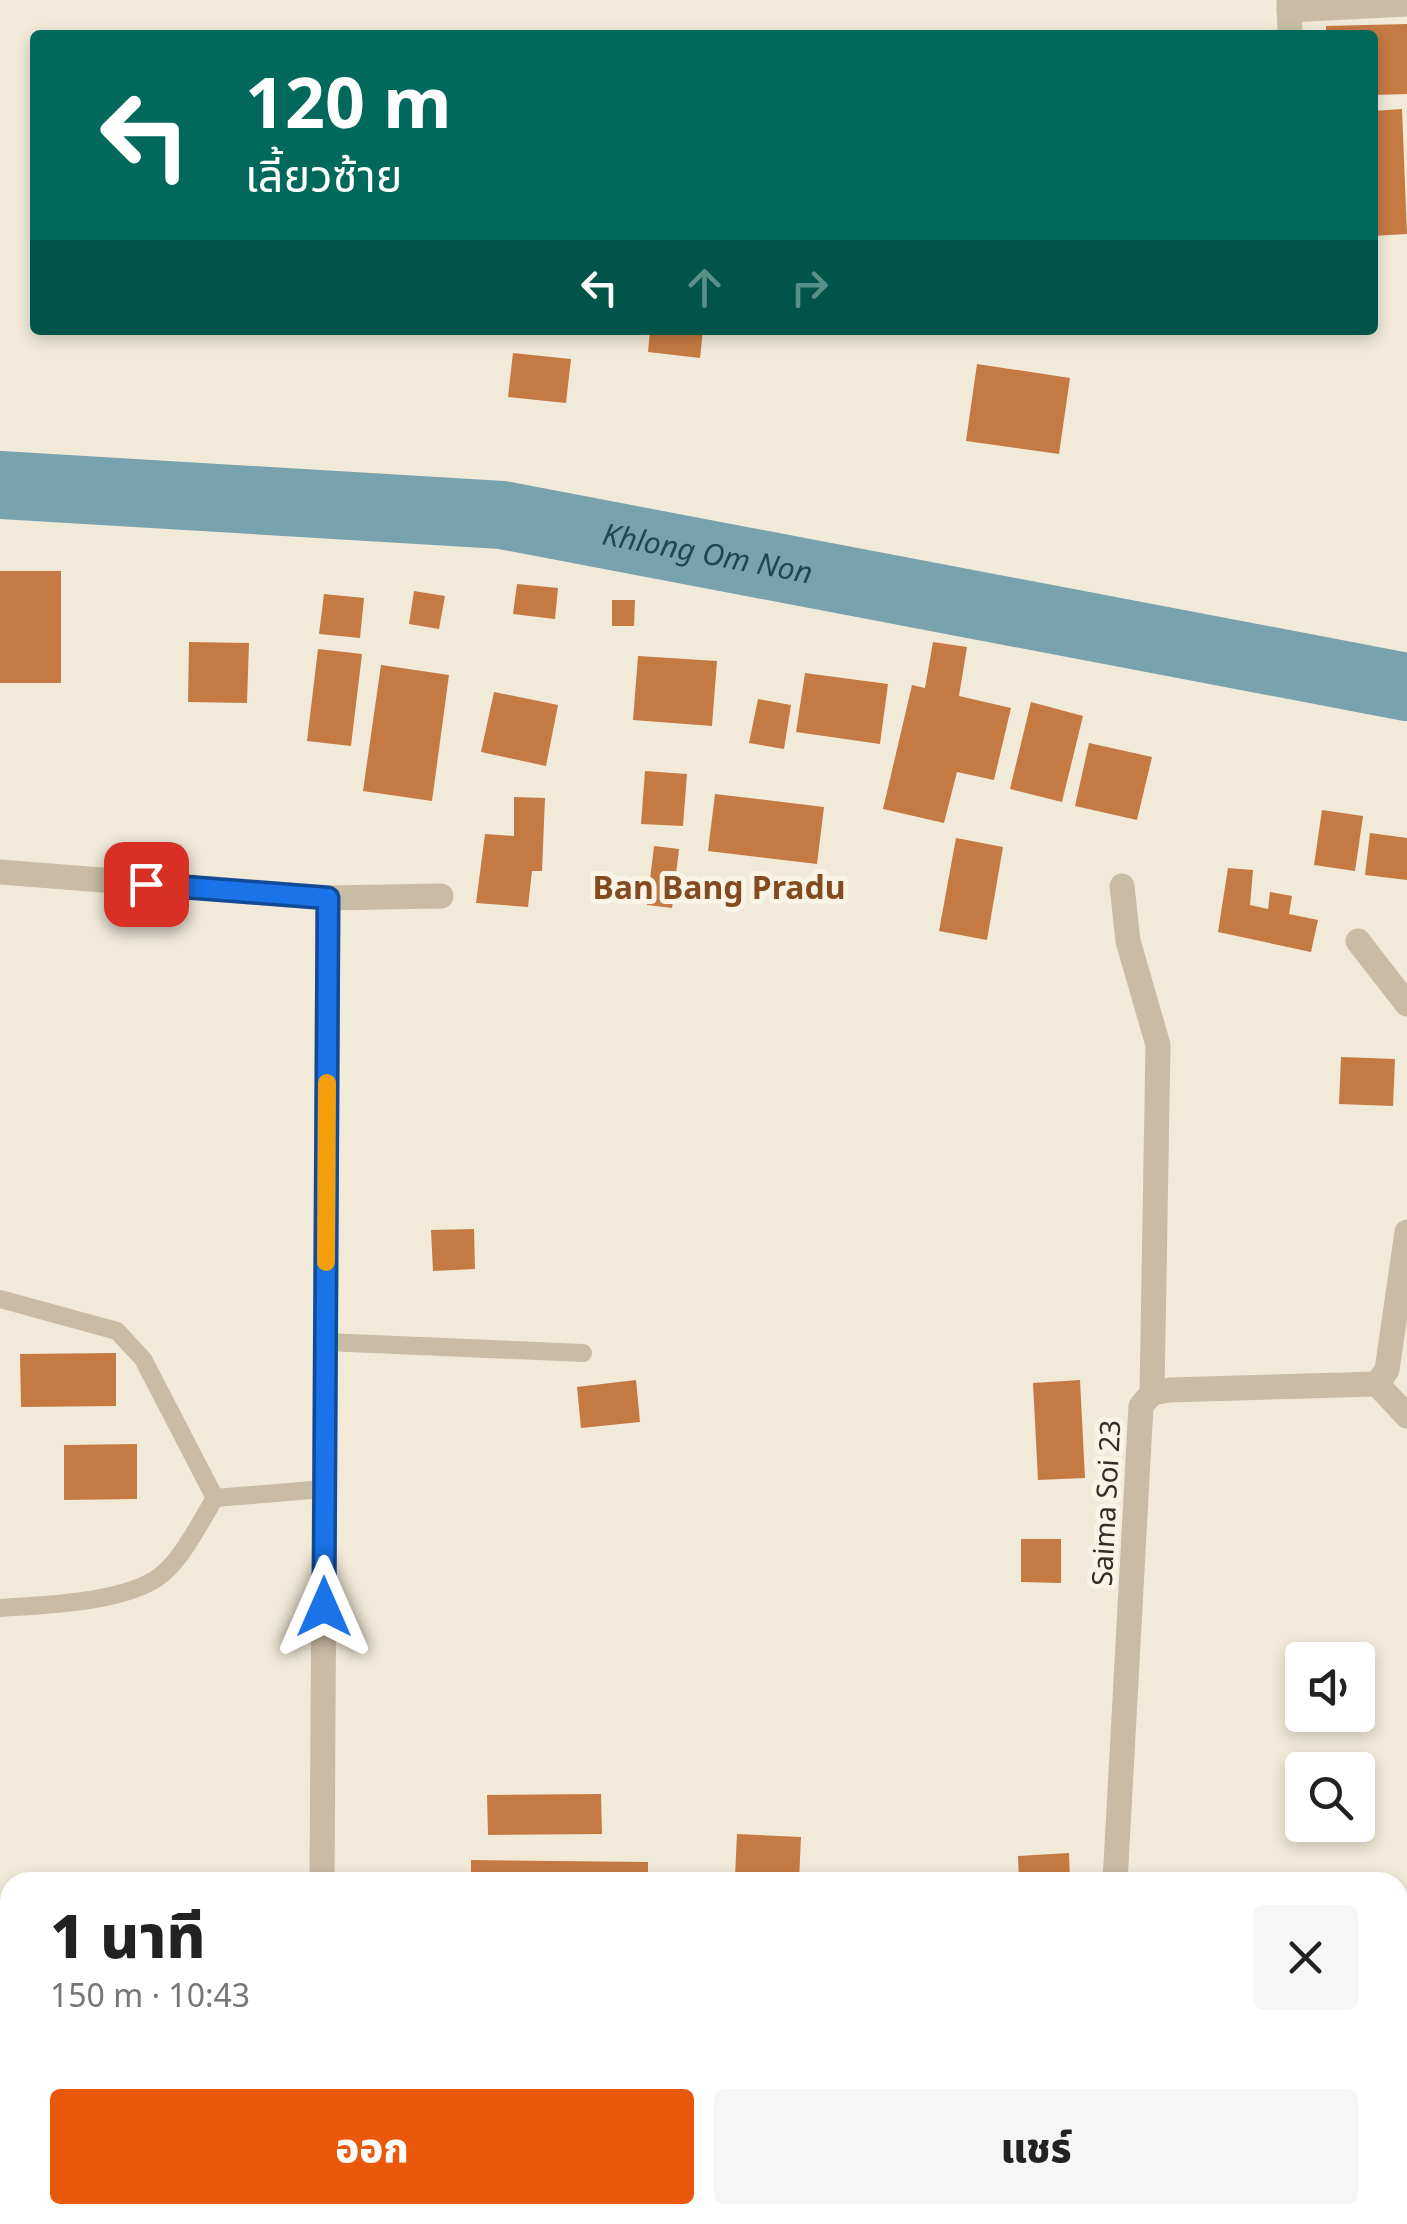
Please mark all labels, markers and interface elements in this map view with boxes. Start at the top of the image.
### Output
text: 120 m [245,53,452,149]
icon: left [80,70,210,200]
text: เลี้ยวซ้าย [245,144,402,205]
icon: left [572,260,627,315]
icon: ahead [677,260,732,315]
icon: right [782,260,837,315]
water label: Khlong Om Non [599,513,816,593]
pin [104,842,189,927]
icon: arrive [119,857,174,912]
district label: Ban Bang Pradu [592,865,846,908]
street label: Saima Soi 23 [1082,1419,1128,1587]
position arrow [272,1555,376,1659]
map controls [1285,1642,1375,1842]
button: sound [1285,1642,1375,1732]
button: search [1285,1752,1375,1842]
text: 1 นาที [50,1894,206,1976]
button: close [1253,1905,1358,2010]
text: 150 m · 10:43 [50,1973,250,2016]
button: ออก [50,2089,694,2204]
button: แชร์ [714,2089,1358,2204]

